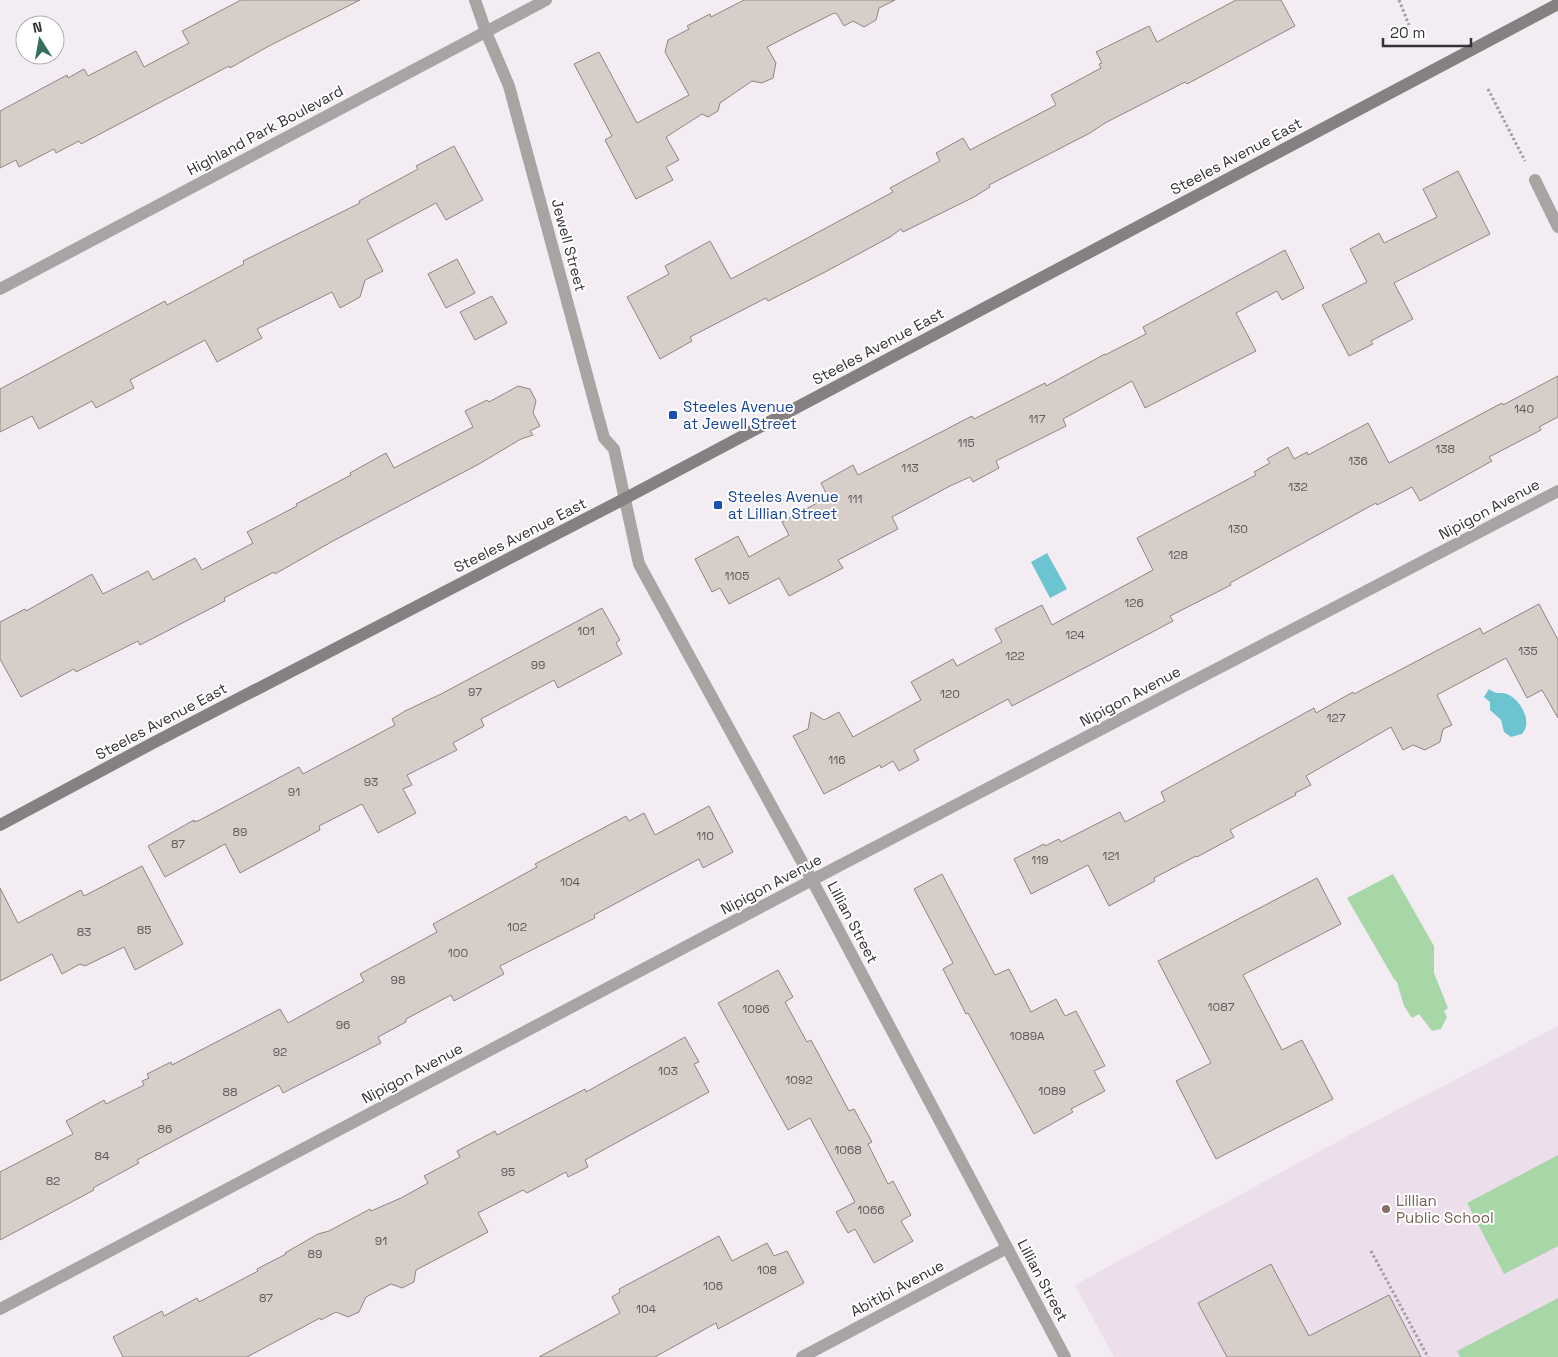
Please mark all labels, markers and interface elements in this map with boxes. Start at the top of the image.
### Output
north arrow [15,15,65,65]
scale bar [1383,15,1470,47]
text: N [31,18,44,37]
text: 20 m [1390,23,1425,42]
street label: Highland Park Boulevard [183,81,347,179]
street label: Steeles Avenue East [1167,113,1305,199]
street label: Jewell Street [548,197,590,293]
street label: Steeles Avenue East [809,303,947,389]
place label: Steeles Avenue at Jewell Street [683,397,797,433]
house number: 140 [1514,401,1534,417]
marker: Steeles Avenue at Jewell Street [667,409,679,421]
house number: 117 [1029,411,1046,427]
house number: 115 [957,435,975,451]
house number: 138 [1435,441,1455,457]
house number: 136 [1348,453,1368,469]
house number: 113 [901,460,919,476]
street label: Nipigon Avenue [1435,474,1543,544]
house number: 132 [1288,479,1308,495]
place label: Steeles Avenue at Lillian Street [728,487,839,523]
house number: 111 [847,491,863,507]
street label: Steeles Avenue East [451,493,590,577]
marker: Steeles Avenue at Lillian Street [712,499,724,511]
house number: 130 [1228,521,1248,537]
house number: 128 [1168,547,1188,563]
house number: 1105 [725,568,749,584]
house number: 126 [1124,595,1144,611]
house number: 101 [577,623,595,639]
house number: 124 [1065,627,1085,643]
house number: 135 [1518,643,1538,659]
house number: 122 [1005,648,1025,664]
house number: 99 [531,657,545,673]
street label: Nipigon Avenue [1076,661,1184,731]
street label: Steeles Avenue East [92,678,230,764]
house number: 97 [468,684,482,700]
house number: 120 [940,686,960,702]
house number: 127 [1327,710,1346,726]
house number: 116 [828,752,846,768]
house number: 93 [364,774,378,790]
house number: 91 [288,784,300,800]
house number: 89 [233,824,247,840]
house number: 110 [696,828,714,844]
house number: 87 [171,836,185,852]
house number: 121 [1102,848,1120,864]
street label: Nipigon Avenue [717,849,825,919]
house number: 119 [1031,852,1049,868]
house number: 104 [560,874,581,890]
street label: Lillian Street [823,878,883,966]
house number: 102 [507,919,527,935]
house number: 85 [137,922,151,938]
house number: 83 [77,924,91,940]
house number: 100 [448,945,468,961]
house number: 98 [391,972,405,988]
house number: 1087 [1208,999,1235,1015]
house number: 1096 [742,1001,770,1017]
house number: 96 [336,1017,350,1033]
house number: 1089A [1009,1028,1045,1044]
street label: Nipigon Avenue [358,1038,466,1108]
house number: 92 [273,1044,287,1060]
house number: 103 [658,1063,678,1079]
house number: 1092 [785,1072,813,1088]
house number: 1089 [1038,1083,1066,1099]
house number: 88 [223,1084,237,1100]
house number: 86 [158,1121,172,1137]
house number: 1068 [834,1142,862,1158]
house number: 84 [95,1148,110,1164]
house number: 95 [501,1164,515,1180]
house number: 82 [46,1173,60,1189]
place label: Lillian Public School [1396,1191,1494,1227]
house number: 1066 [857,1202,885,1218]
marker: Lillian Public School [1380,1203,1392,1215]
house number: 91 [375,1233,387,1249]
street label: Lillian Street [1013,1236,1073,1324]
house number: 89 [308,1246,322,1262]
street label: Abitibi Avenue [847,1255,947,1321]
house number: 108 [757,1262,777,1278]
house number: 106 [703,1278,723,1294]
house number: 87 [259,1290,273,1306]
house number: 104 [636,1301,657,1317]

